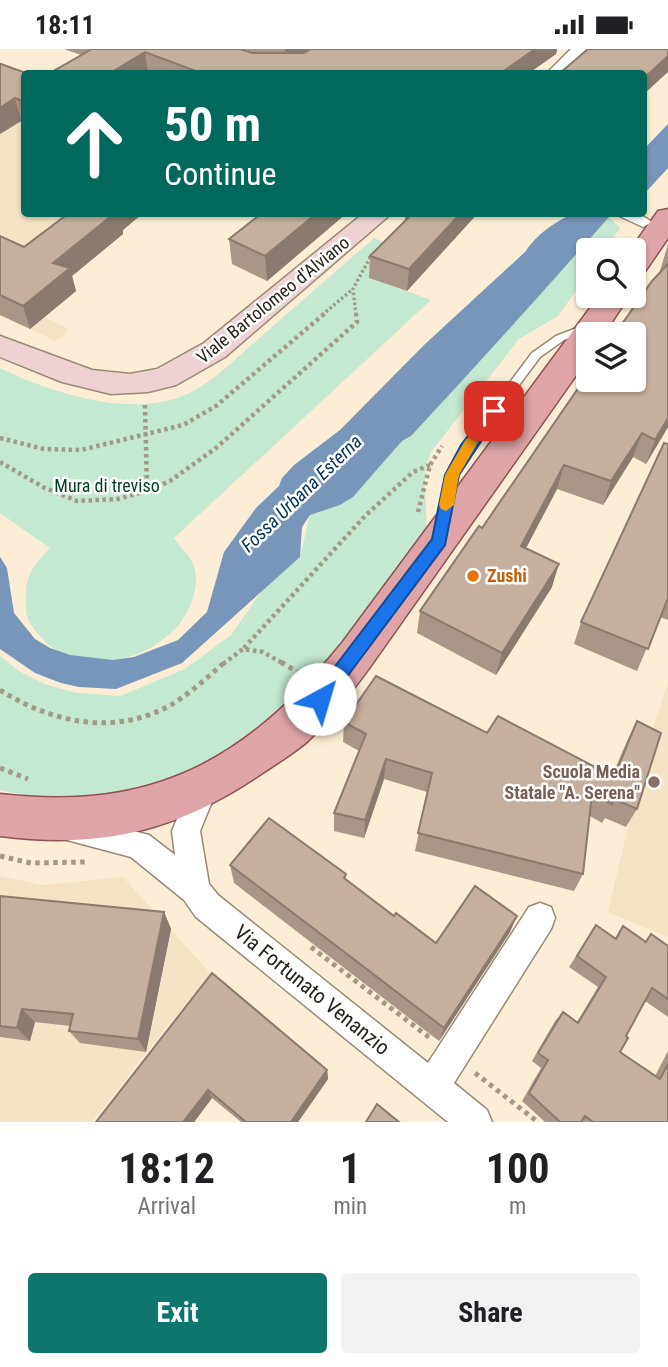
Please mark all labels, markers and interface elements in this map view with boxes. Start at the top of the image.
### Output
text: 18:11 [35,10,95,40]
text: 50 m [164,96,261,153]
icon: ahead [49,98,140,189]
text: Continue [164,155,276,193]
street label: Viale Bartolomeo d'Alviano [192,232,353,368]
map controls [576,238,646,392]
button: search [576,238,646,308]
button: layers [576,322,646,392]
pin [464,381,524,441]
icon: arrive [475,392,513,430]
water label: Fossa Urbana Esterna [236,430,366,557]
park label: Mura di treviso [54,475,160,496]
place label: Zushi [487,565,527,586]
marker: Zushi [465,568,481,584]
position arrow [283,662,357,736]
place label: Scuola Media Statale "A. Serena" [504,761,640,803]
marker: Scuola Media Statale "A. Serena" [646,774,662,790]
street label: Via Fortunato Venanzio [229,920,395,1060]
text: 18:12 [119,1144,215,1193]
text: 1 [340,1144,361,1193]
text: 100 [486,1144,549,1193]
text: Arrival [137,1193,196,1220]
text: min [333,1193,367,1220]
text: m [509,1193,526,1220]
button: Exit [28,1273,327,1353]
button: Share [341,1273,640,1353]

